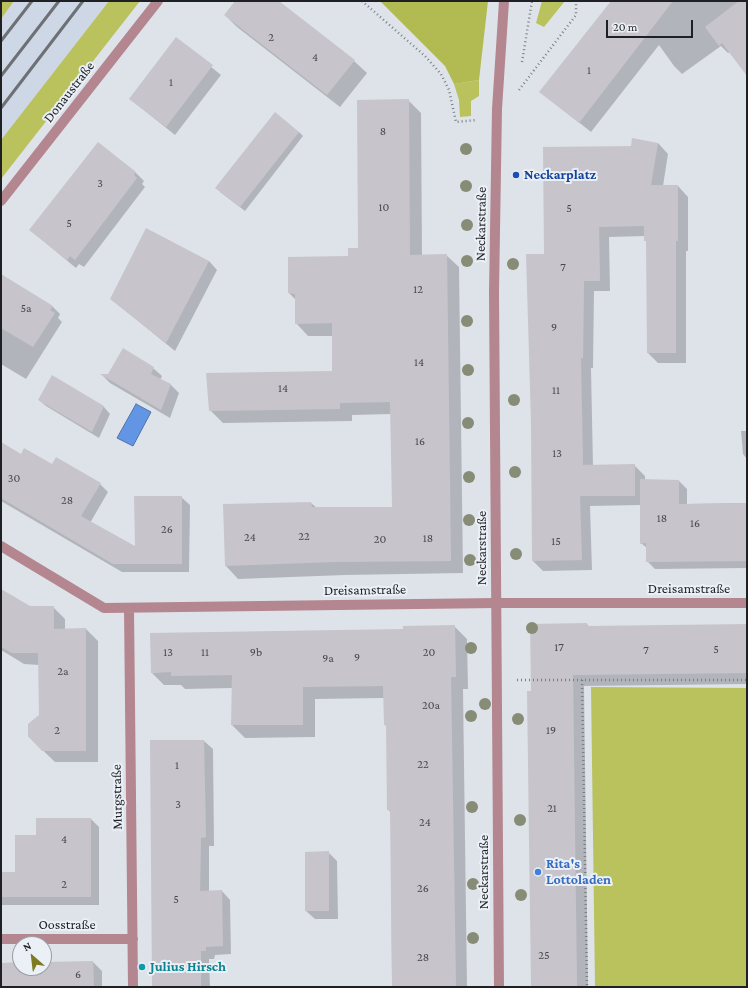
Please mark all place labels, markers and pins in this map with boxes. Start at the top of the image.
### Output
place label: Neckarplatz [524,167,596,183]
marker: Neckarplatz [511,170,521,180]
place label: Rita's Lottoladen [546,856,611,888]
marker: Rita's Lottoladen [533,867,543,877]
place label: Julius Hirsch [150,959,226,975]
marker: Julius Hirsch [137,962,147,972]

